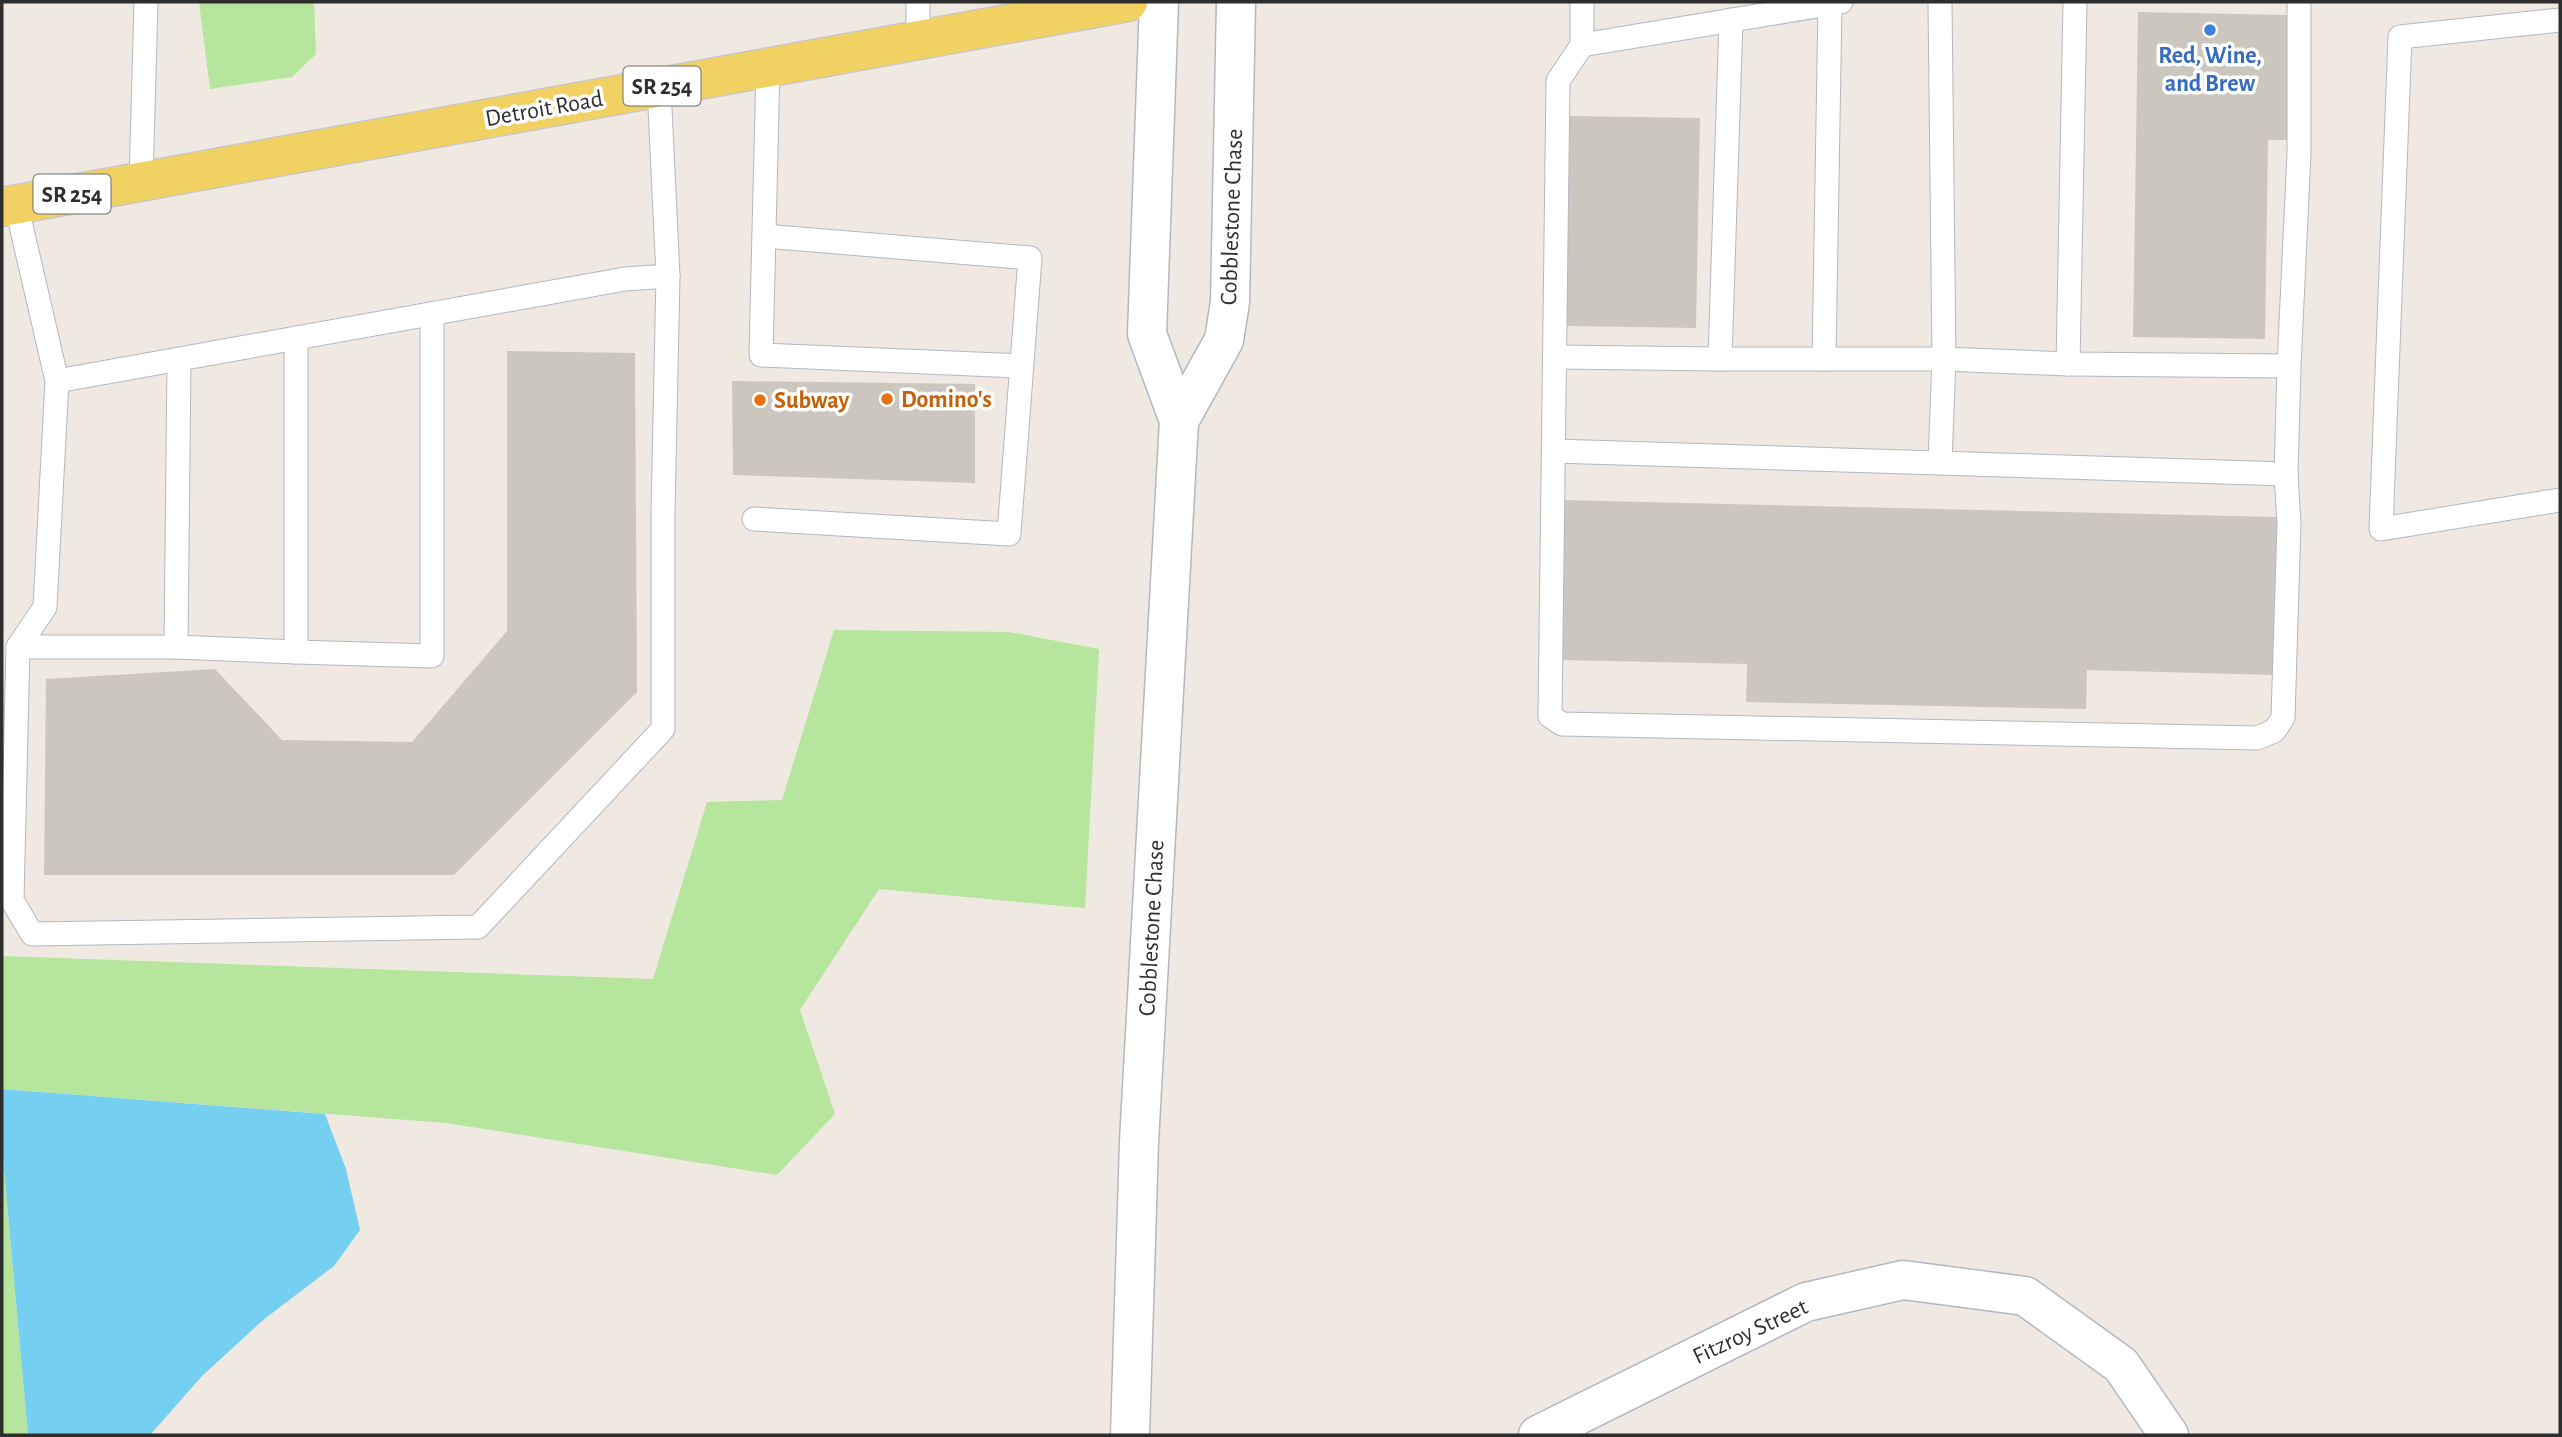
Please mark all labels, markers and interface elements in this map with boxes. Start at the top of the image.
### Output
marker: Red, Wine, and Brew [2202,22,2218,38]
place label: Red, Wine, and Brew [2158,44,2262,96]
road number: SR 254 [624,66,700,106]
street label: Detroit Road [484,87,605,131]
street label: Cobblestone Chase [1217,128,1247,306]
road number: SR 254 [34,174,110,214]
place label: Domino's [901,388,992,412]
place label: Subway [774,389,850,413]
marker: Domino's [879,391,895,407]
marker: Subway [752,392,768,408]
street label: Cobblestone Chase [1135,839,1169,1017]
street label: Fitzroy Street [1689,1295,1812,1369]

